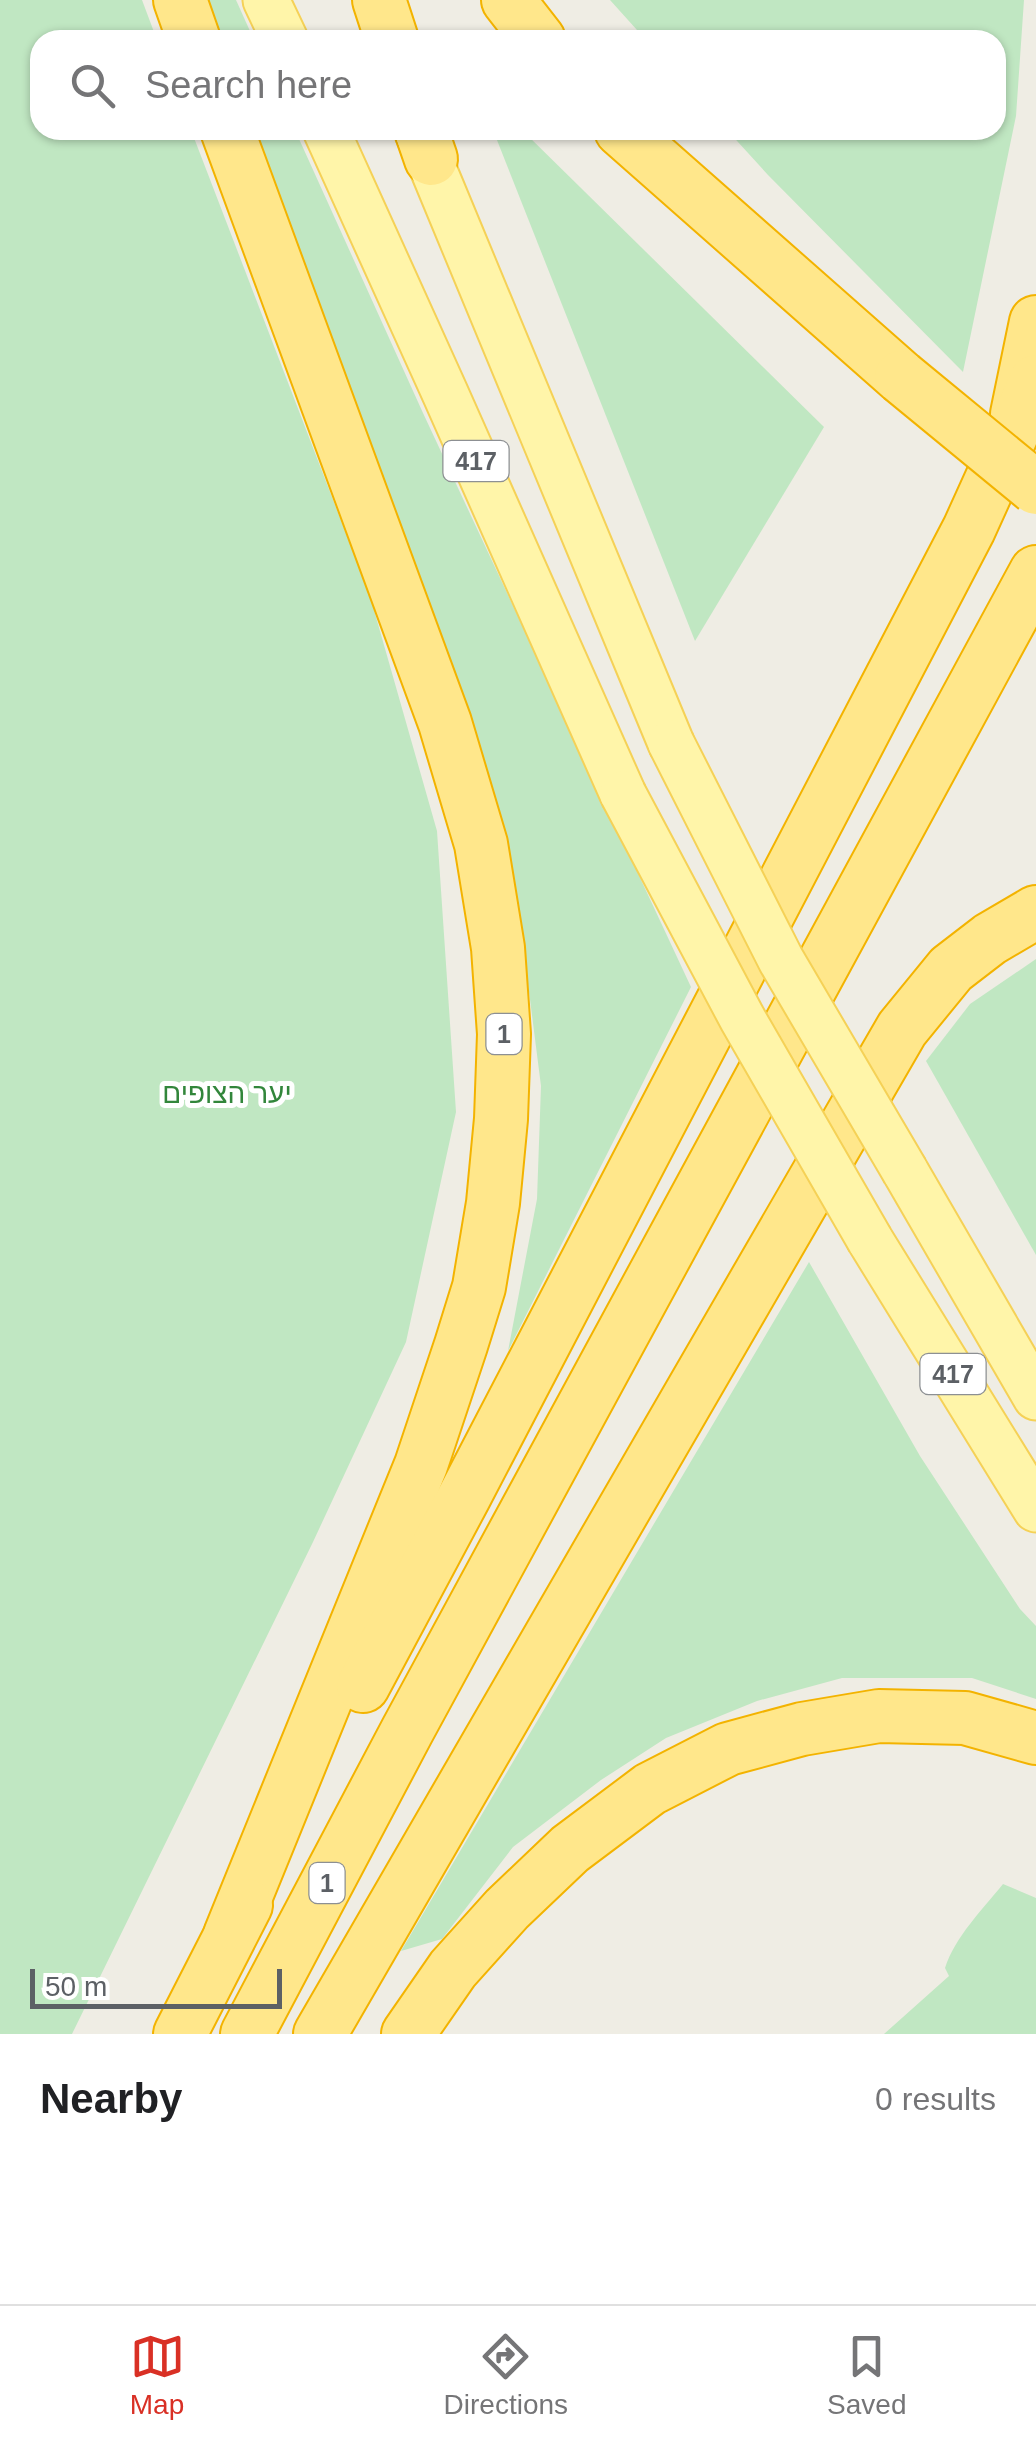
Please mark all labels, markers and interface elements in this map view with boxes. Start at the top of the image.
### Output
search box [30,30,1006,140]
icon: search [65,58,120,113]
text: Search here [145,64,352,106]
road number: 417 [444,441,508,481]
road number: 1 [486,1014,522,1054]
park label: יער הצופים [162,1078,292,1109]
road number: 417 [920,1354,986,1394]
road number: 1 [310,1863,344,1903]
scale bar [30,1964,282,2008]
text: 50 m [45,1971,107,2002]
text: Nearby [40,2075,182,2122]
text: 0 results [875,2081,996,2117]
tab: Map [130,2329,185,2421]
tab: Directions [444,2329,568,2421]
tab: Saved [827,2329,906,2421]

